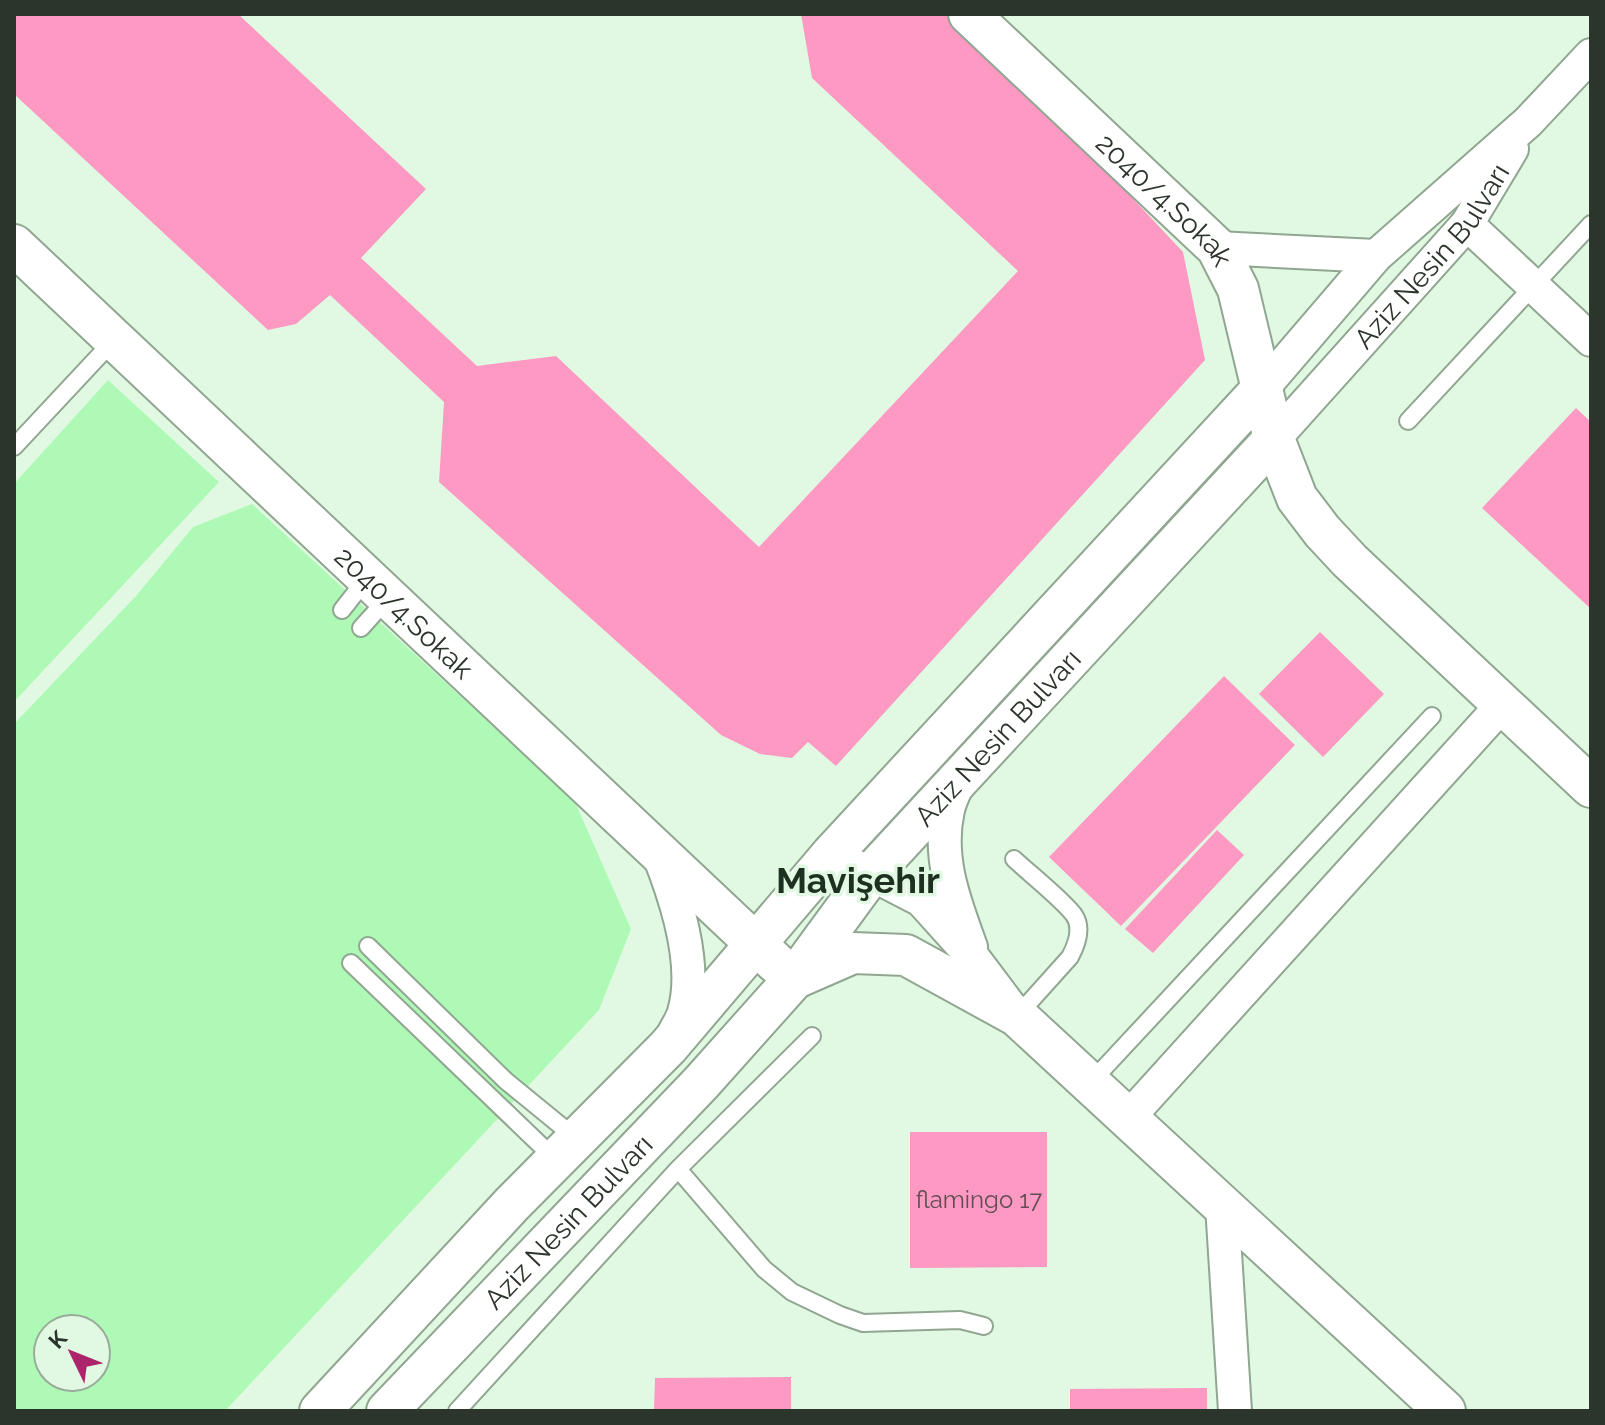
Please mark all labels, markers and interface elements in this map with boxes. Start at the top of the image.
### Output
street label: 2040/4.Sokak [1089,127,1239,272]
street label: Aziz Nesin Bulvarı [1347,158,1516,355]
street label: 2040/4.Sokak [328,540,480,686]
street label: Aziz Nesin Bulvarı [908,643,1088,833]
district label: Mavişehir [776,859,940,901]
street label: Aziz Nesin Bulvarı [477,1128,660,1316]
house number: flamingo 17 [916,1185,1042,1214]
north arrow [32,1313,112,1393]
text: K [43,1325,72,1354]

